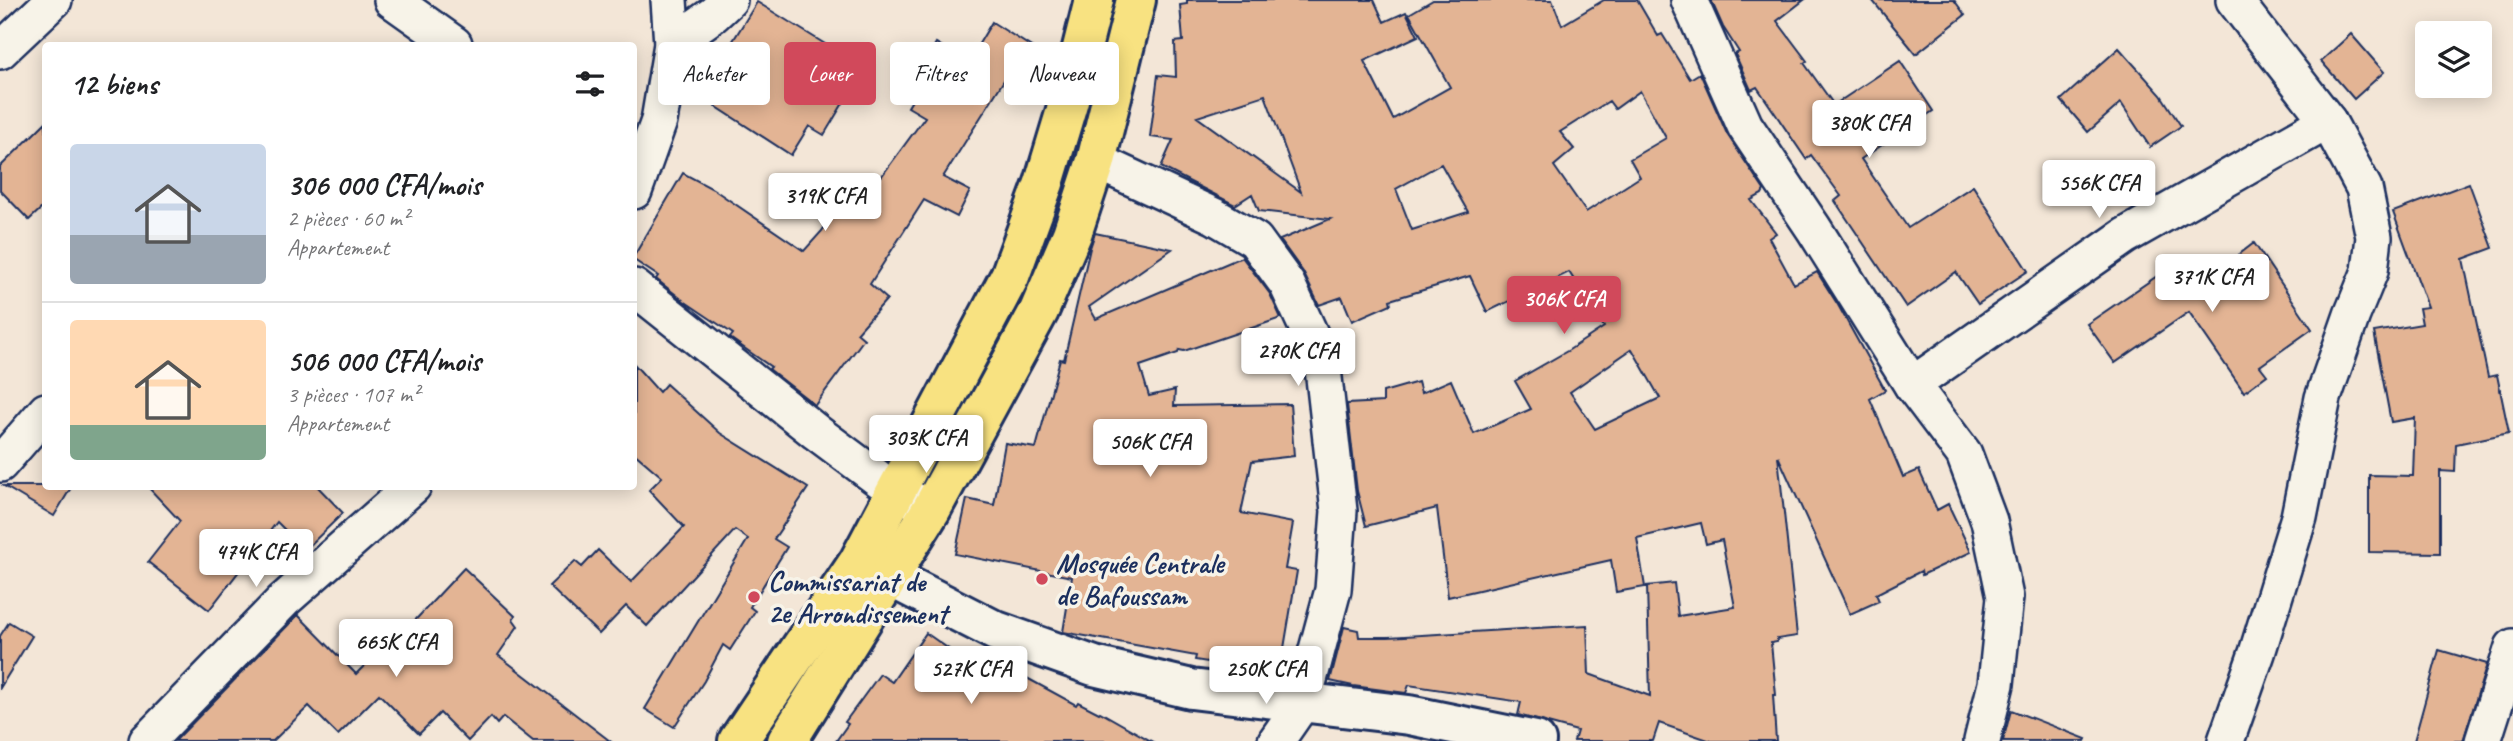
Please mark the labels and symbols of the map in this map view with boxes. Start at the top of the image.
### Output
pin: 380K CFA [1797,100,1941,160]
pin: 556K CFA [2027,160,2171,220]
pin: 319K CFA [753,174,897,233]
pin: 371K CFA [2140,254,2284,314]
pin: 306K CFA [1492,276,1636,336]
pin: 270K CFA [1226,328,1370,388]
pin: 303K CFA [854,416,998,475]
pin: 506K CFA [1078,420,1222,479]
pin: 474K CFA [184,530,328,589]
place label: Mosquée Centrale de Bafoussam [1056,546,1226,613]
place label: Commissariat de 2e Arrondissement [768,564,952,631]
marker: Mosquée Centrale de Bafoussam [1034,571,1050,587]
marker: Commissariat de 2e Arrondissement [746,589,762,605]
pin: 665K CFA [324,620,468,679]
pin: 527K CFA [899,646,1043,706]
pin: 250K CFA [1194,646,1338,706]

